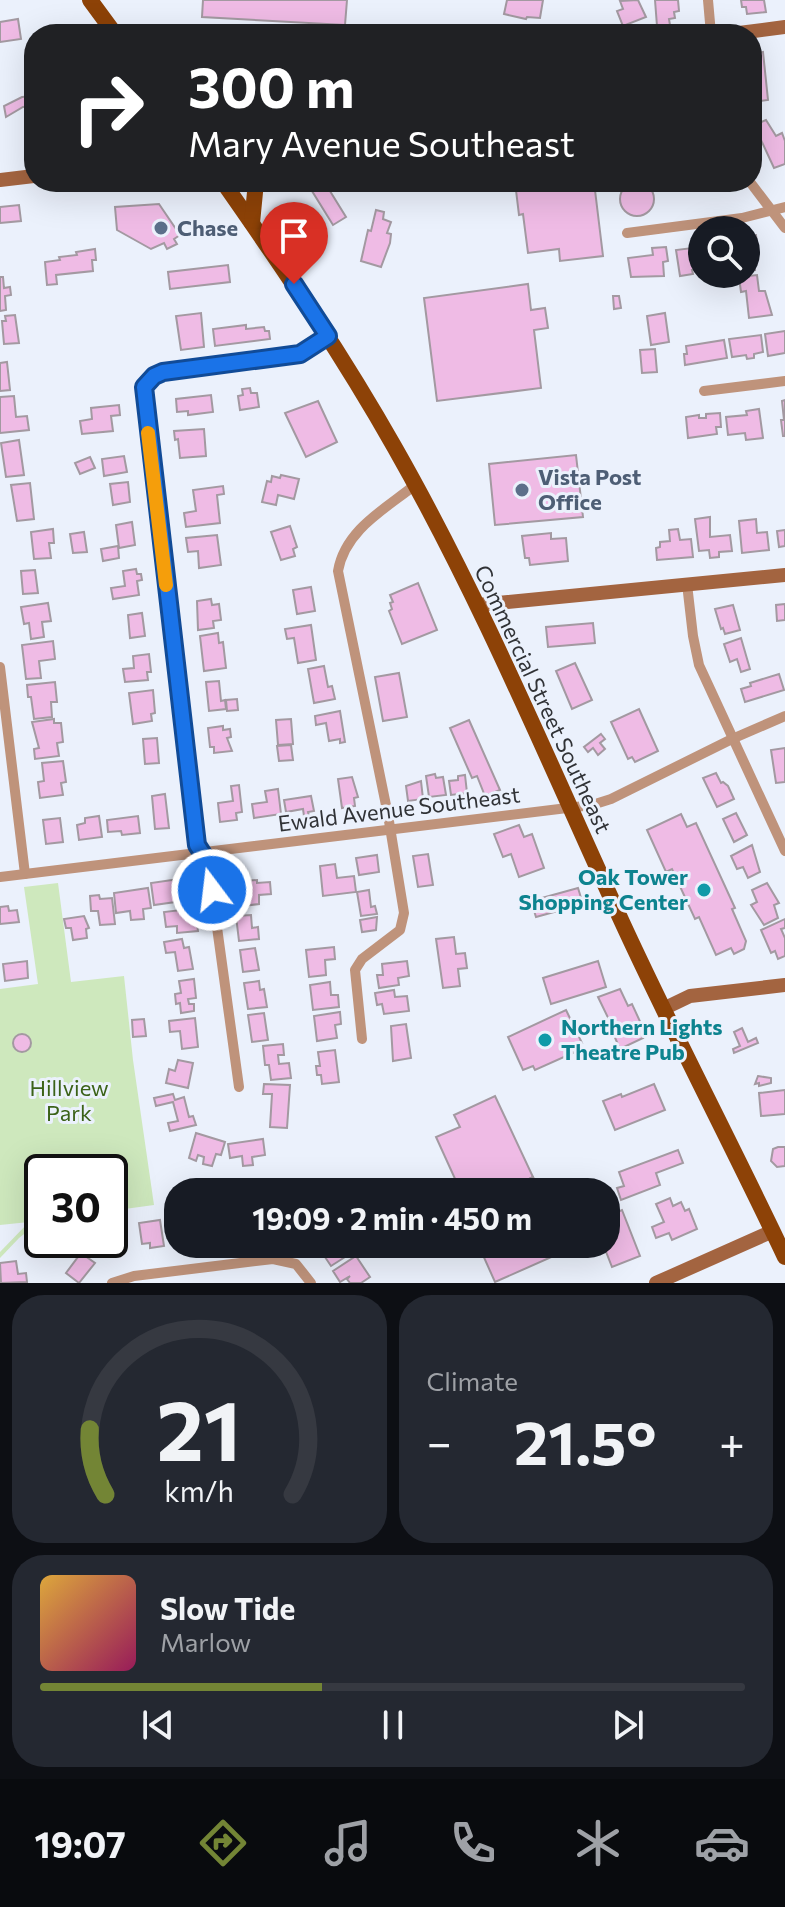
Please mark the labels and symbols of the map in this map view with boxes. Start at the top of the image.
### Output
pin [260,202,328,284]
place label: Chase [177,214,238,241]
marker: Chase [152,219,170,237]
place label: Vista Post Office [538,463,641,515]
marker: Vista Post Office [513,481,531,499]
street label: Commercial Street Southeast [469,560,618,837]
street label: Ewald Avenue Southeast [276,780,522,837]
position arrow [170,848,254,932]
place label: Oak Tower Shopping Center [519,863,688,915]
marker: Oak Tower Shopping Center [695,881,713,899]
place label: Northern Lights Theatre Pub [561,1013,723,1065]
marker: Northern Lights Theatre Pub [536,1031,554,1049]
park label: Hillview Park [29,1074,109,1126]
speed limit sign: 30 [24,1154,128,1258]

